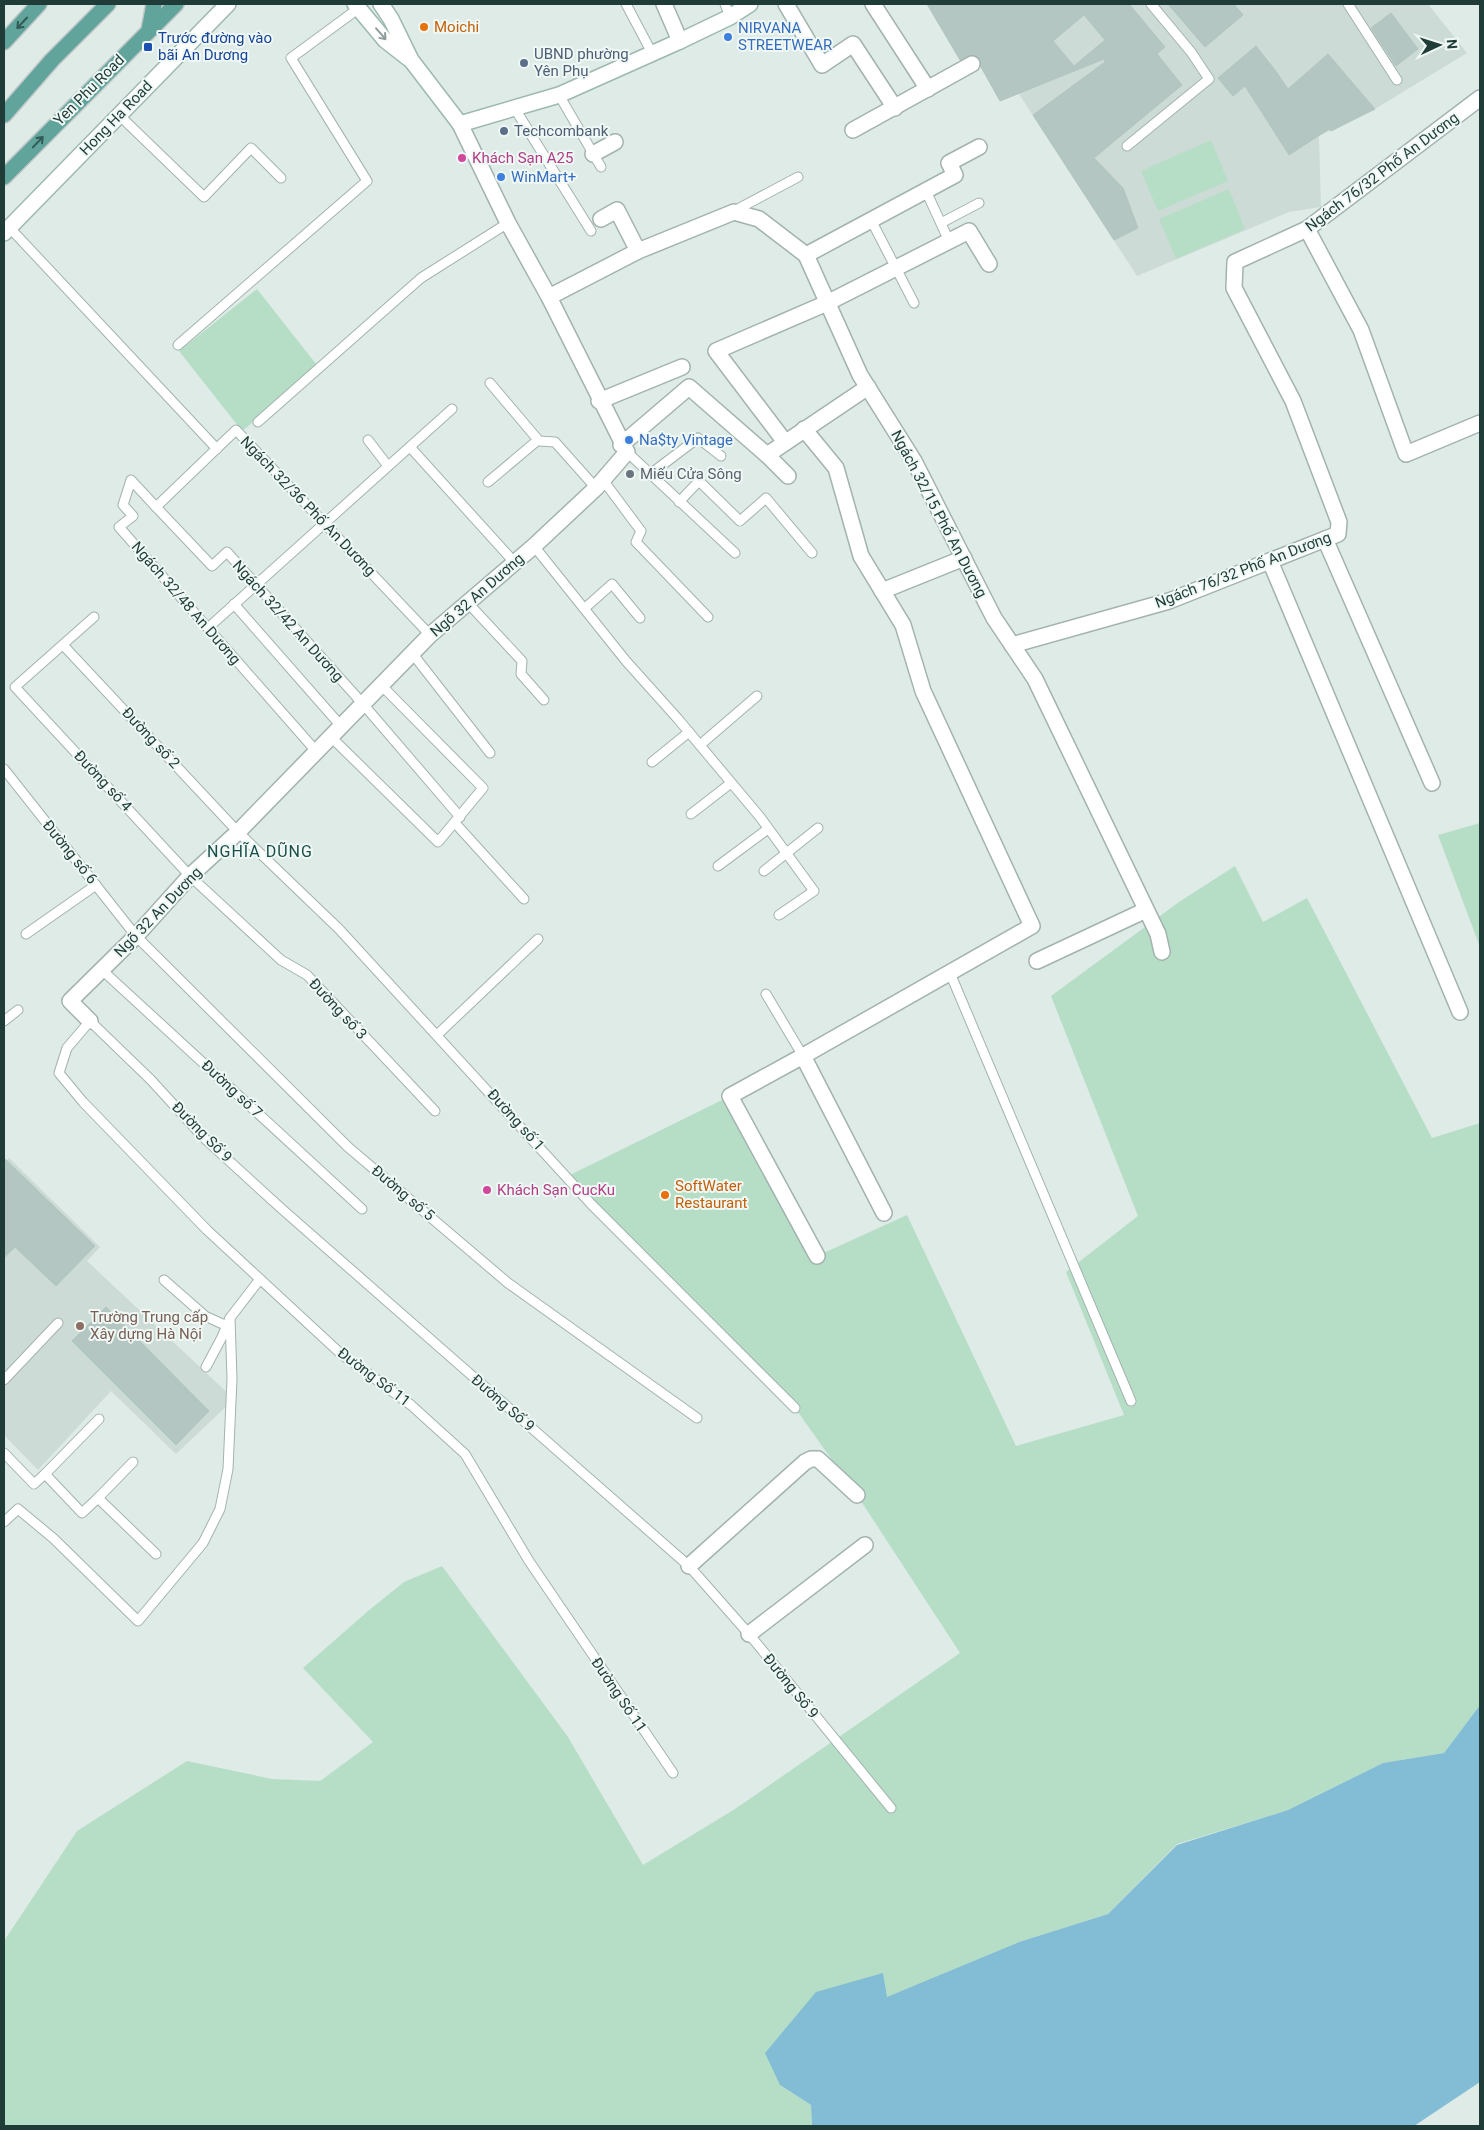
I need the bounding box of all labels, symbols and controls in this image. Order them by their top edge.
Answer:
one-way arrow [16,17,27,30]
place label: Moichi [434,18,479,36]
place label: NIRVANA STREETWEAR [738,19,832,54]
north arrow [1414,20,1464,70]
marker: Moichi [418,21,430,33]
one-way arrow [375,28,387,41]
place label: Trước đường vào bãi An Dương [158,29,272,64]
marker: NIRVANA STREETWEAR [722,31,734,43]
text: N [1444,39,1460,50]
marker: Trước đường vào bãi An Dương [142,41,154,53]
place label: UBND phường Yên Phụ [534,45,629,80]
street label: Yen Phu Road [50,51,128,129]
marker: UBND phường Yên Phụ [518,57,530,69]
street label: Hong Ha Road [76,77,156,159]
street label: Ngách 76/32 Phố An Dương [1302,109,1462,235]
place label: Techcombank [514,122,609,140]
marker: Techcombank [498,125,510,137]
one-way arrow [32,136,44,148]
place label: Khách Sạn A25 [472,149,573,167]
marker: Khách Sạn A25 [456,152,468,164]
place label: WinMart+ [511,168,576,186]
marker: WinMart+ [495,171,507,183]
street label: Ngách 32/15 Phố An Dương [887,427,991,601]
place label: Na$ty Vintage [639,431,733,449]
street label: Ngách 32/36 Phố An Dương [237,433,379,579]
marker: Na$ty Vintage [623,434,635,446]
place label: Miếu Cửa Sông [640,465,742,483]
marker: Miếu Cửa Sông [624,468,636,480]
street label: Ngách 76/32 Phố An Dương [1153,528,1333,612]
street label: Ngách 32/48 An Dương [128,538,244,668]
street label: Ngõ 32 An Dương [426,549,528,641]
street label: Ngách 32/42 An Dương [229,557,347,685]
street label: Đường số 2 [118,704,184,772]
street label: Đường số 4 [70,747,136,816]
street label: Đường số 6 [39,816,101,888]
district label: NGHĨA DŨNG [207,841,313,861]
street label: Ngõ 32 An Dương [110,863,206,961]
street label: Đường số 3 [305,975,371,1043]
street label: Đường số 7 [198,1056,266,1122]
street label: Đường số 1 [484,1085,548,1155]
street label: Đường Số 9 [168,1098,236,1166]
street label: Đường số 5 [368,1161,438,1225]
place label: SoftWater Restaurant [675,1177,748,1212]
place label: Khách Sạn CucKu [497,1181,615,1199]
marker: Khách Sạn CucKu [481,1184,493,1196]
marker: SoftWater Restaurant [659,1189,671,1201]
place label: Trường Trung cấp Xây dựng Hà Nội [90,1308,208,1343]
marker: Trường Trung cấp Xây dựng Hà Nội [74,1320,86,1332]
street label: Đường Số 11 [334,1344,414,1410]
street label: Đường Số 9 [468,1371,538,1435]
street label: Đường Số 9 [759,1650,823,1722]
street label: Đường Số 11 [587,1654,651,1736]

